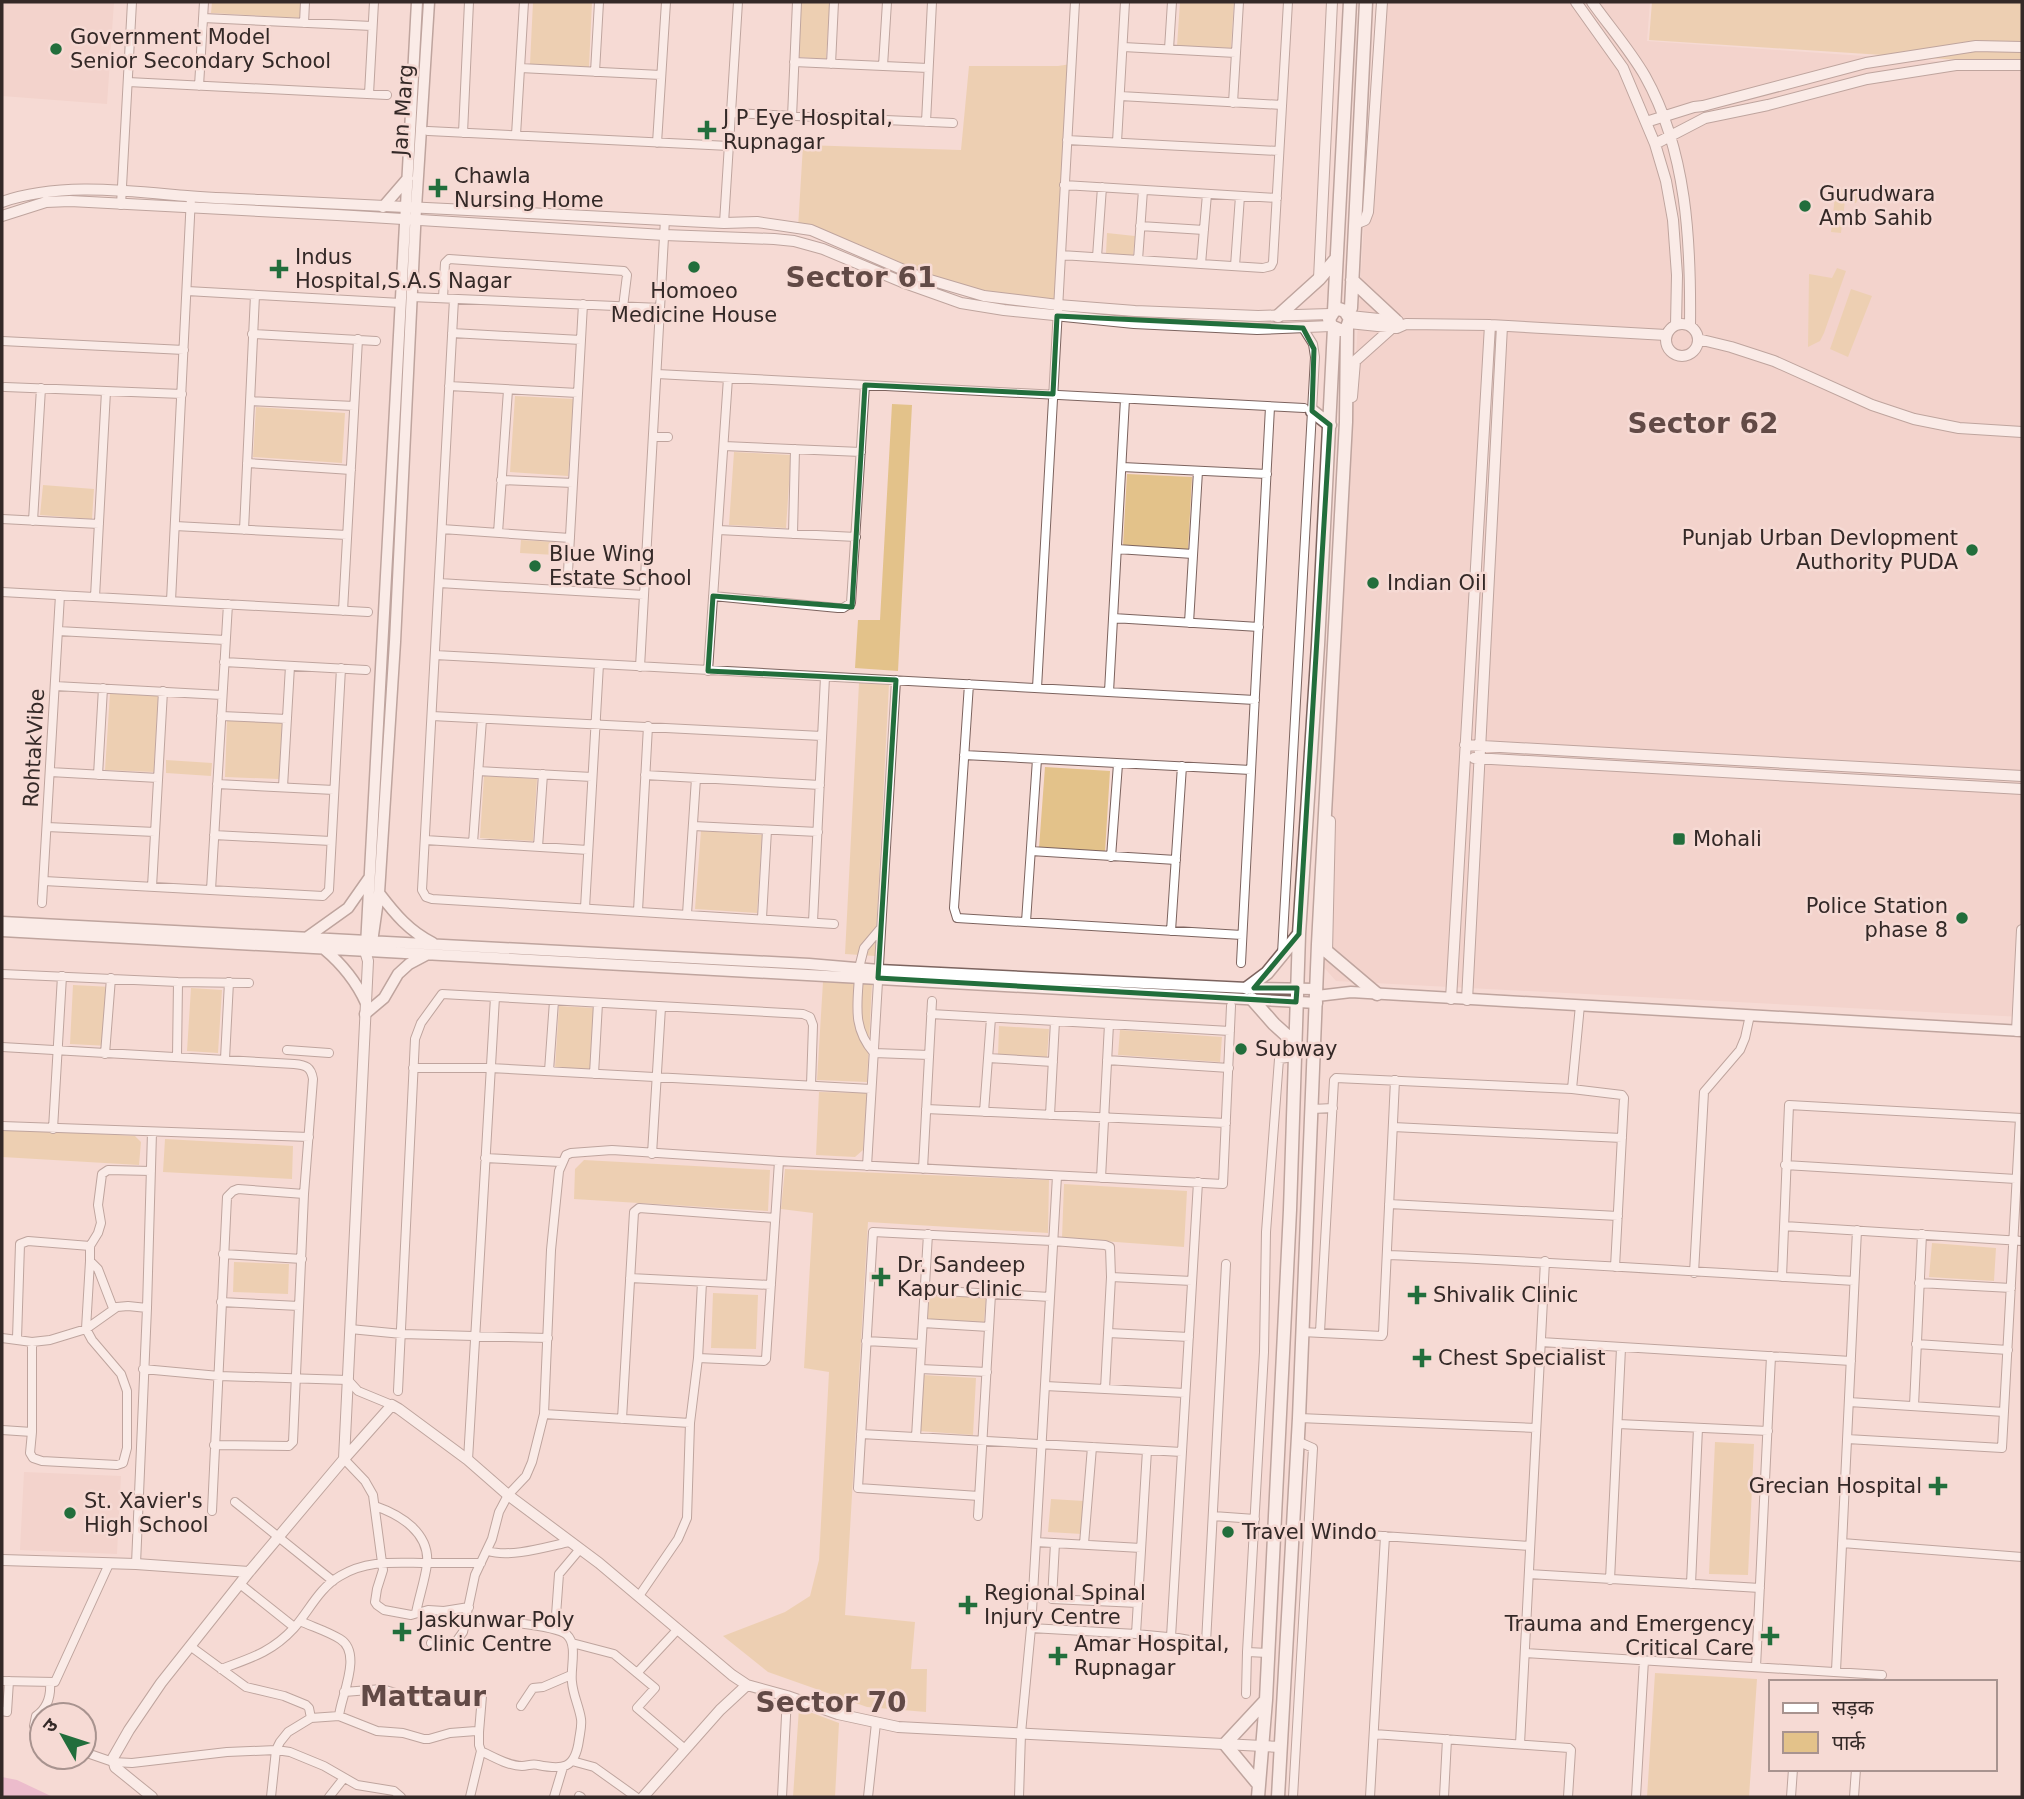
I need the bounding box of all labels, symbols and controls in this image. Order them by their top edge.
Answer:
place label: Government Model Senior Secondary School [70,25,331,73]
marker: Government Model Senior Secondary School [48,41,64,57]
street label: Jan Marg [388,63,418,159]
place label: J P Eye Hospital, Rupnagar [721,106,893,154]
marker: J P Eye Hospital, Rupnagar [697,120,717,140]
place label: Chawla Nursing Home [454,164,604,212]
marker: Chawla Nursing Home [428,178,448,198]
place label: Gurudwara Amb Sahib [1819,182,1935,230]
marker: Gurudwara Amb Sahib [1797,198,1813,214]
place label: Indus Hospital,S.A.S Nagar [295,245,512,293]
marker: Indus Hospital,S.A.S Nagar [269,259,289,279]
marker: Homoeo Medicine House [686,259,702,275]
district label: Sector 61 [786,261,936,294]
place label: Homoeo Medicine House [611,279,777,327]
district label: Sector 62 [1628,407,1778,440]
place label: Punjab Urban Devlopment Authority PUDA [1682,526,1959,574]
place label: Blue Wing Estate School [549,542,692,590]
marker: Punjab Urban Devlopment Authority PUDA [1964,542,1980,558]
marker: Blue Wing Estate School [527,558,543,574]
place label: Indian Oil [1387,571,1487,595]
marker: Indian Oil [1365,575,1381,591]
street label: RohtakVibe [19,688,49,808]
place label: Mohali [1693,827,1762,851]
marker: Mohali [1671,831,1687,847]
place label: Police Station phase 8 [1806,894,1948,942]
marker: Police Station phase 8 [1954,910,1970,926]
place label: Subway [1255,1037,1337,1061]
marker: Subway [1233,1041,1249,1057]
place label: Dr. Sandeep Kapur Clinic [897,1253,1025,1301]
marker: Dr. Sandeep Kapur Clinic [871,1267,891,1287]
place label: Shivalik Clinic [1433,1283,1578,1307]
marker: Shivalik Clinic [1407,1285,1427,1305]
place label: Chest Specialist [1438,1346,1605,1370]
marker: Chest Specialist [1412,1348,1432,1368]
place label: Grecian Hospital [1749,1474,1922,1498]
marker: Grecian Hospital [1928,1476,1948,1496]
place label: St. Xavier's High School [84,1489,209,1537]
marker: St. Xavier's High School [62,1505,78,1521]
place label: Travel Windo [1241,1520,1377,1544]
marker: Travel Windo [1220,1524,1236,1540]
place label: Regional Spinal Injury Centre [984,1581,1146,1629]
marker: Regional Spinal Injury Centre [958,1595,978,1615]
place label: Jaskunwar Poly Clinic Centre [416,1608,575,1656]
place label: Trauma and Emergency Critical Care [1504,1612,1754,1660]
marker: Jaskunwar Poly Clinic Centre [392,1622,412,1642]
marker: Trauma and Emergency Critical Care [1760,1626,1780,1646]
place label: Amar Hospital, Rupnagar [1074,1632,1229,1680]
marker: Amar Hospital, Rupnagar [1048,1646,1068,1666]
district label: Mattaur [360,1680,486,1713]
legend [1769,1680,1996,1771]
district label: Sector 70 [756,1686,906,1719]
text: सड़क [1832,1696,1874,1720]
north arrow [28,1701,98,1771]
text: उ [38,1713,62,1737]
text: पार्क [1832,1731,1866,1755]

